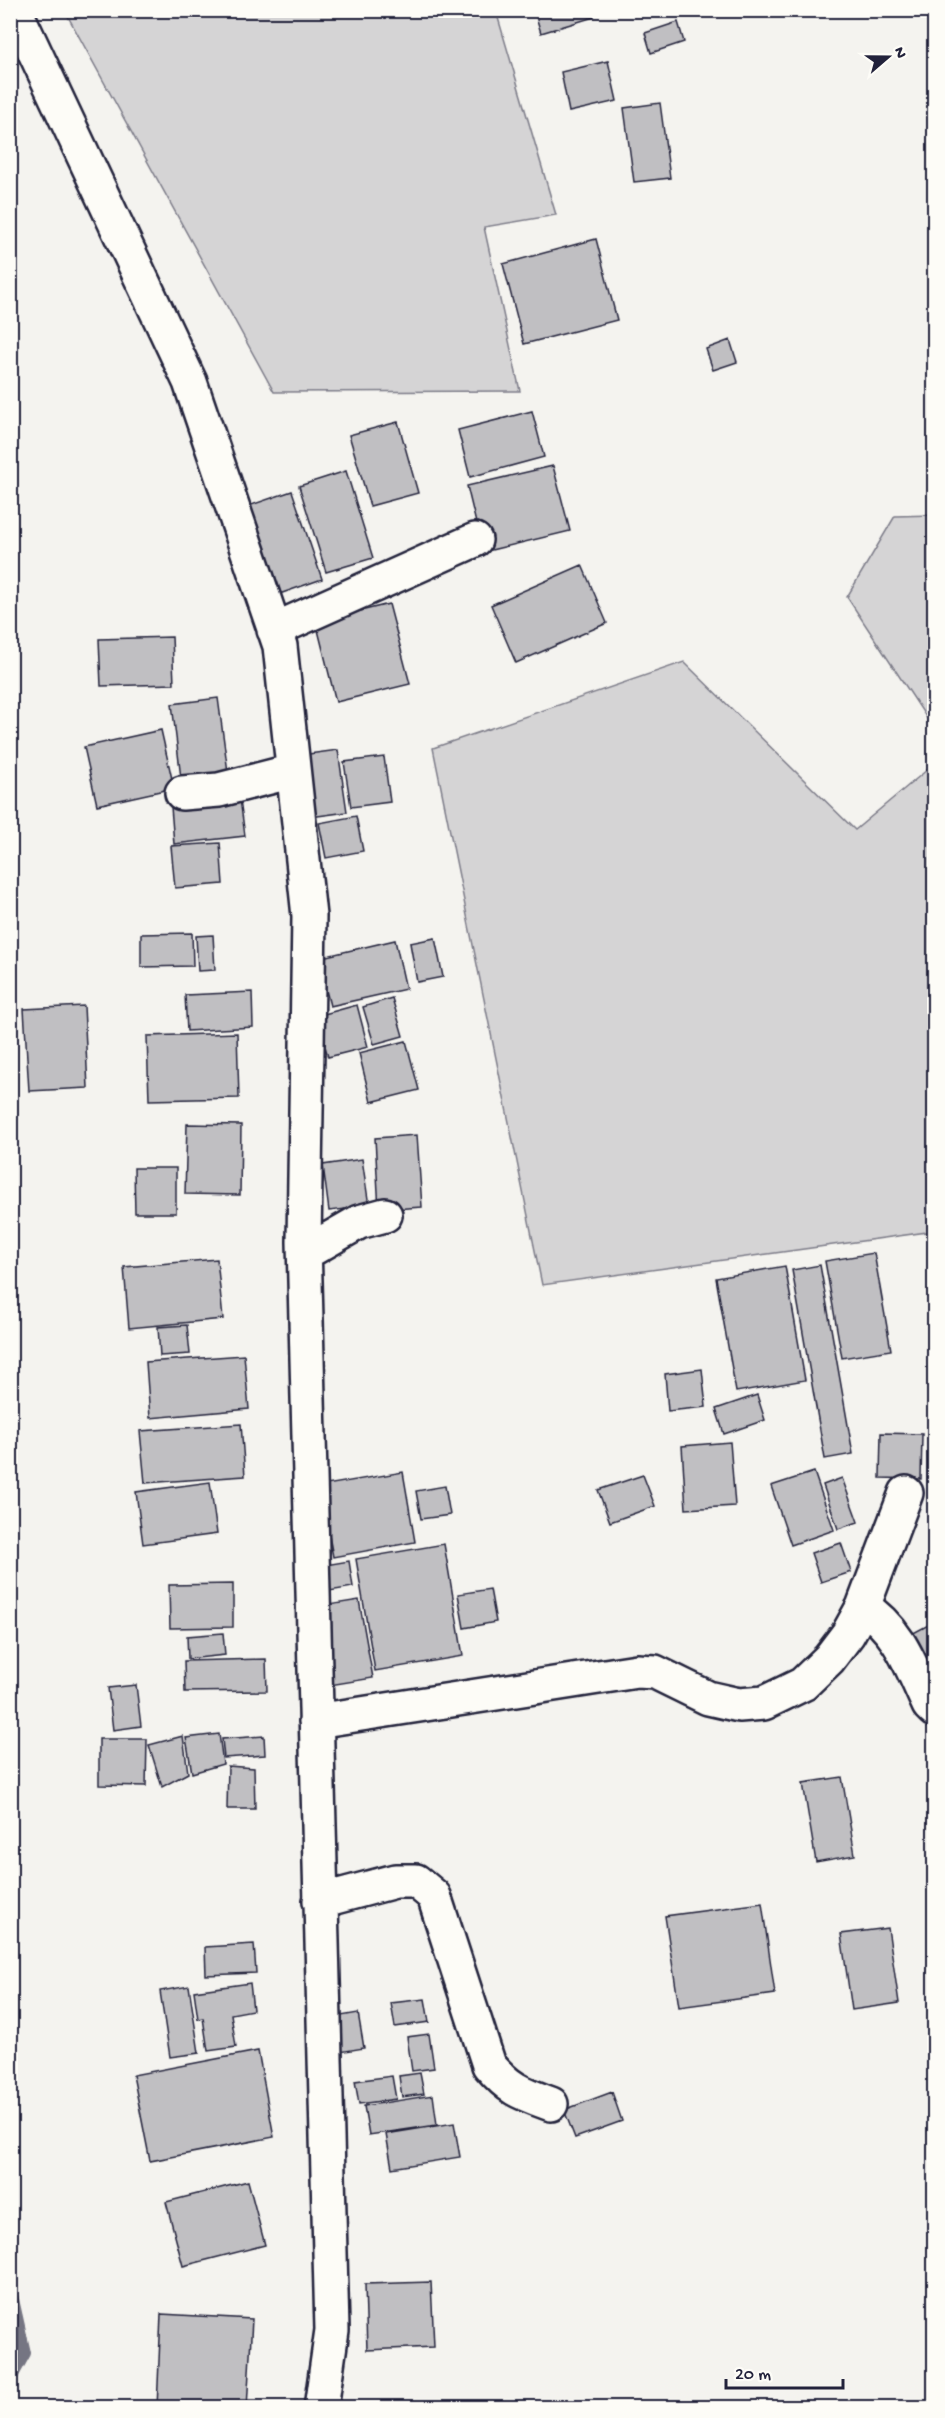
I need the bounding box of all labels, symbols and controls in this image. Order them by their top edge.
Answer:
north arrow [858,27,918,87]
text: N [888,45,910,62]
scale bar [726,2352,843,2390]
text: 20 m [735,2365,771,2386]

